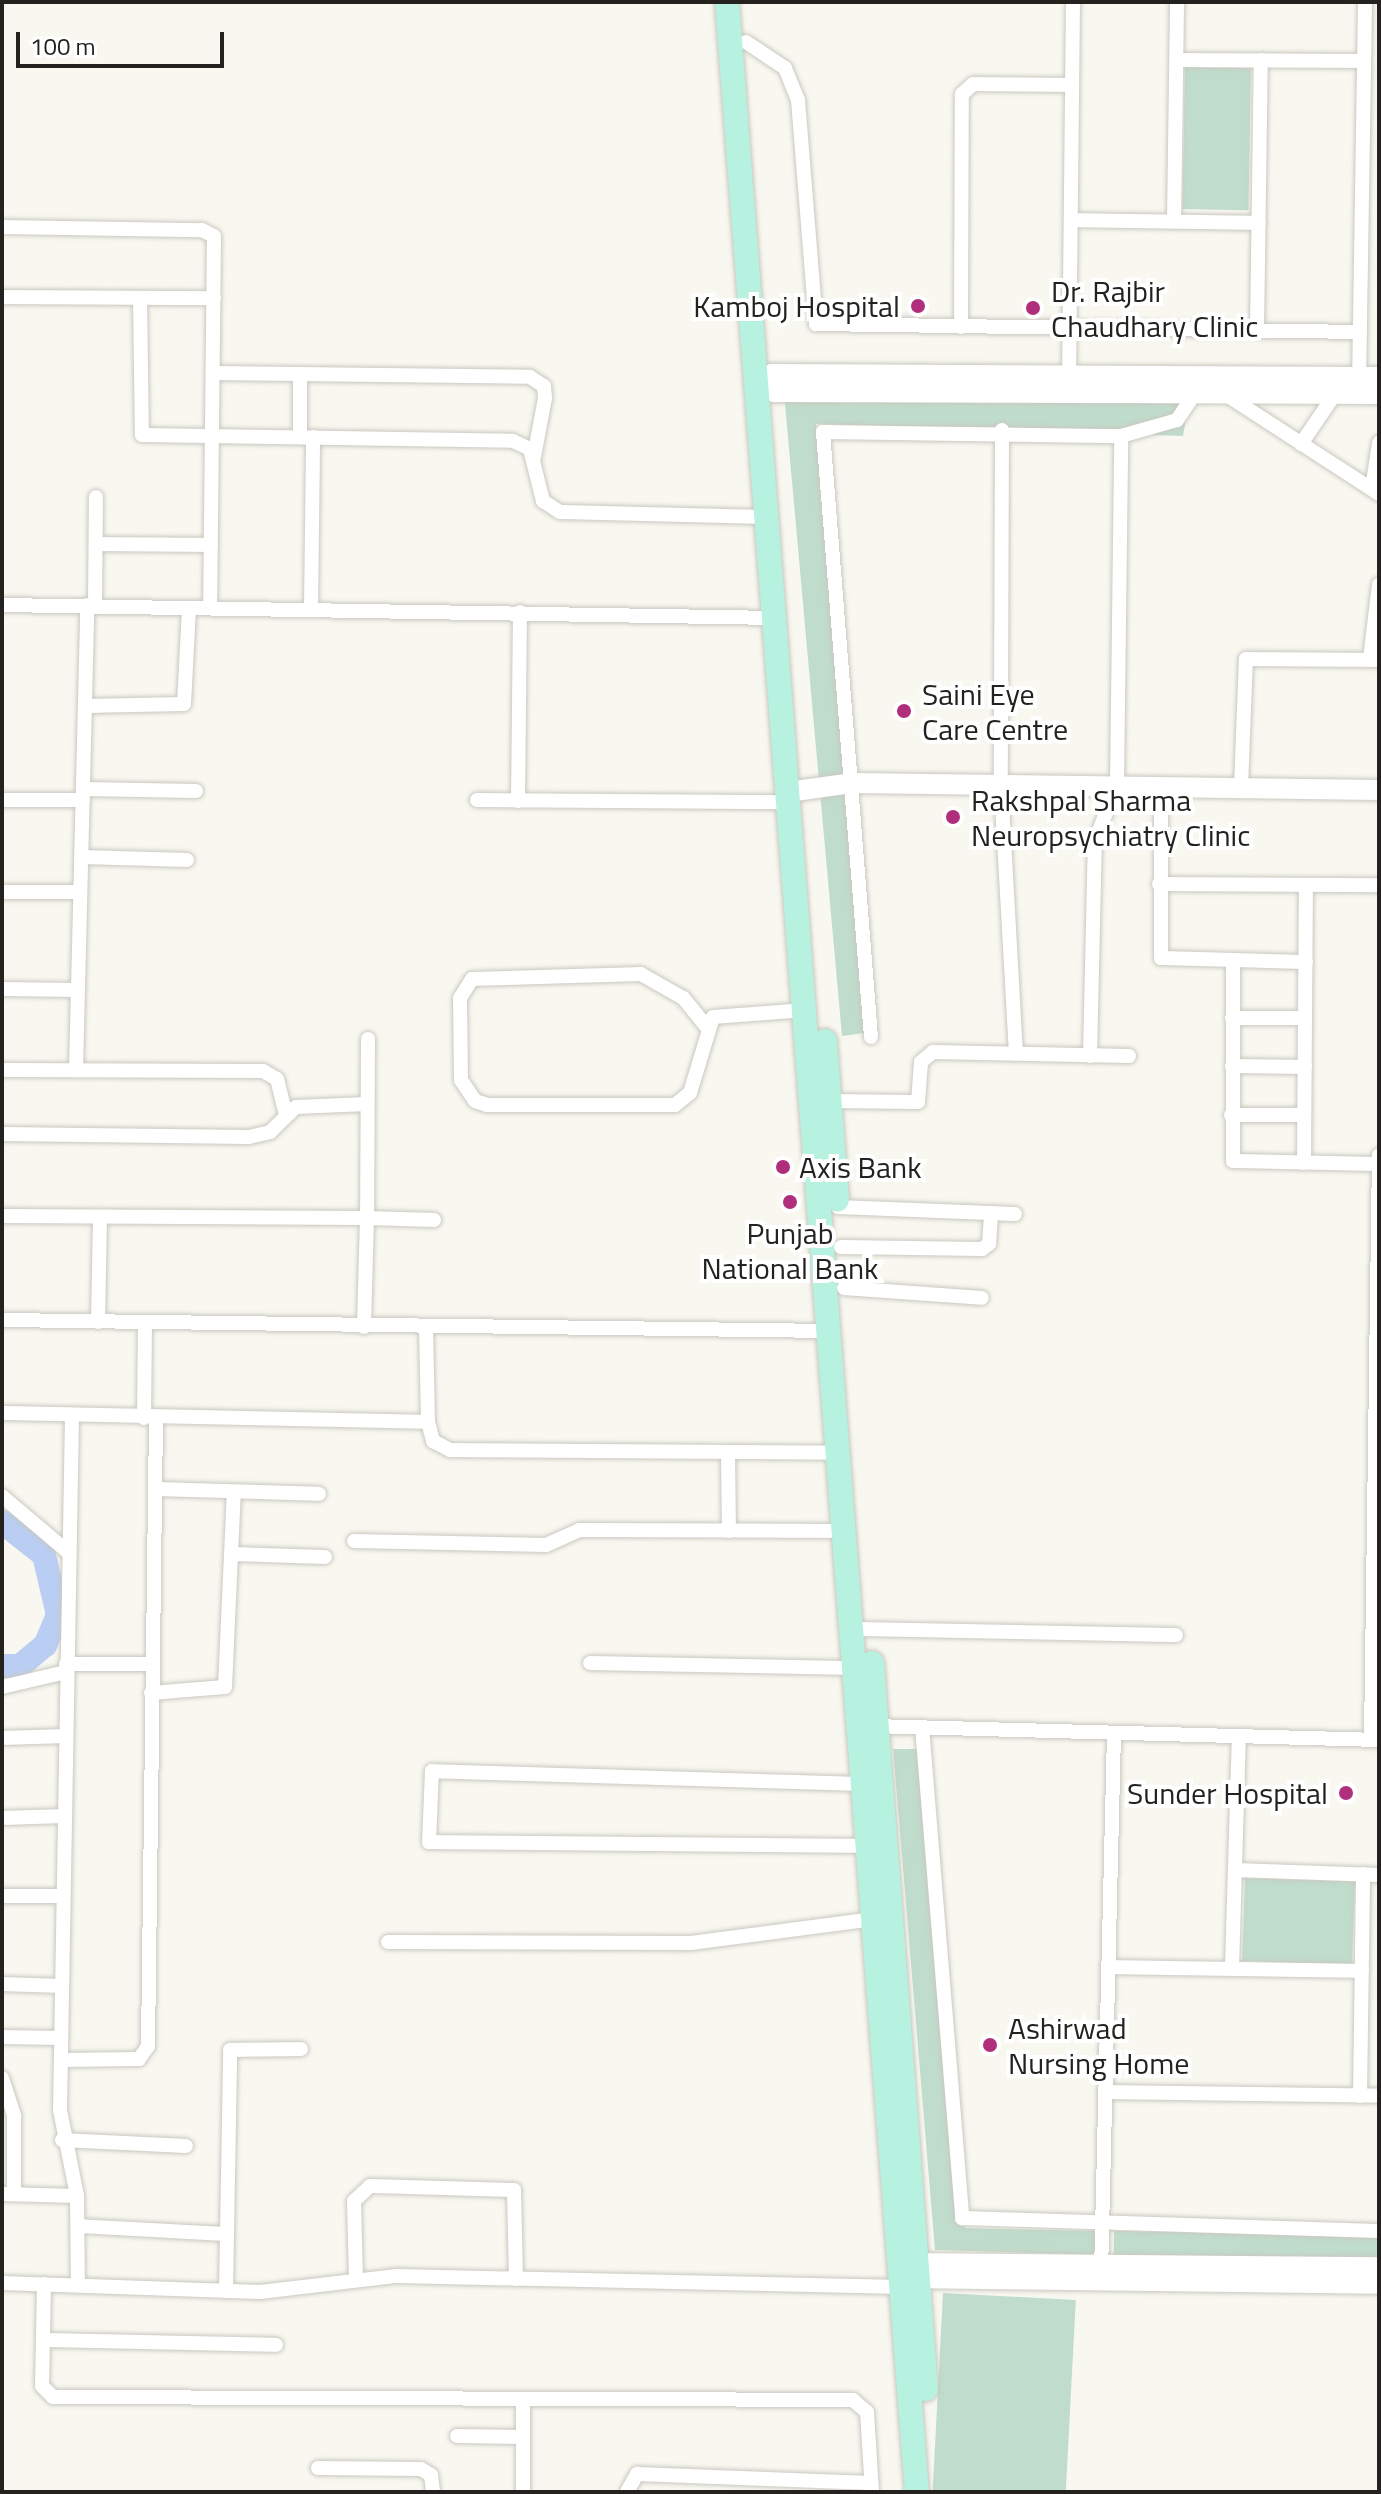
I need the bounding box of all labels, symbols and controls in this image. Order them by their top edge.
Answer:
scale bar [20,16,228,66]
text: 100 m [30,28,96,64]
place label: Dr. Rajbir Chaudhary Clinic [1051,273,1258,344]
place label: Kamboj Hospital [693,288,900,324]
marker: Kamboj Hospital [907,295,929,317]
marker: Dr. Rajbir Chaudhary Clinic [1022,297,1044,319]
place label: Saini Eye Care Centre [922,676,1068,746]
marker: Saini Eye Care Centre [893,700,915,722]
place label: Rakshpal Sharma Neuropsychiatry Clinic [971,782,1250,852]
marker: Rakshpal Sharma Neuropsychiatry Clinic [942,806,964,828]
place label: Axis Bank [799,1149,922,1185]
marker: Axis Bank [774,1158,792,1176]
marker: Punjab National Bank [781,1193,799,1211]
place label: Punjab National Bank [702,1215,878,1286]
place label: Sunder Hospital [1127,1775,1328,1811]
marker: Sunder Hospital [1335,1782,1357,1804]
place label: Ashirwad Nursing Home [1008,2010,1189,2080]
marker: Ashirwad Nursing Home [979,2034,1001,2056]

